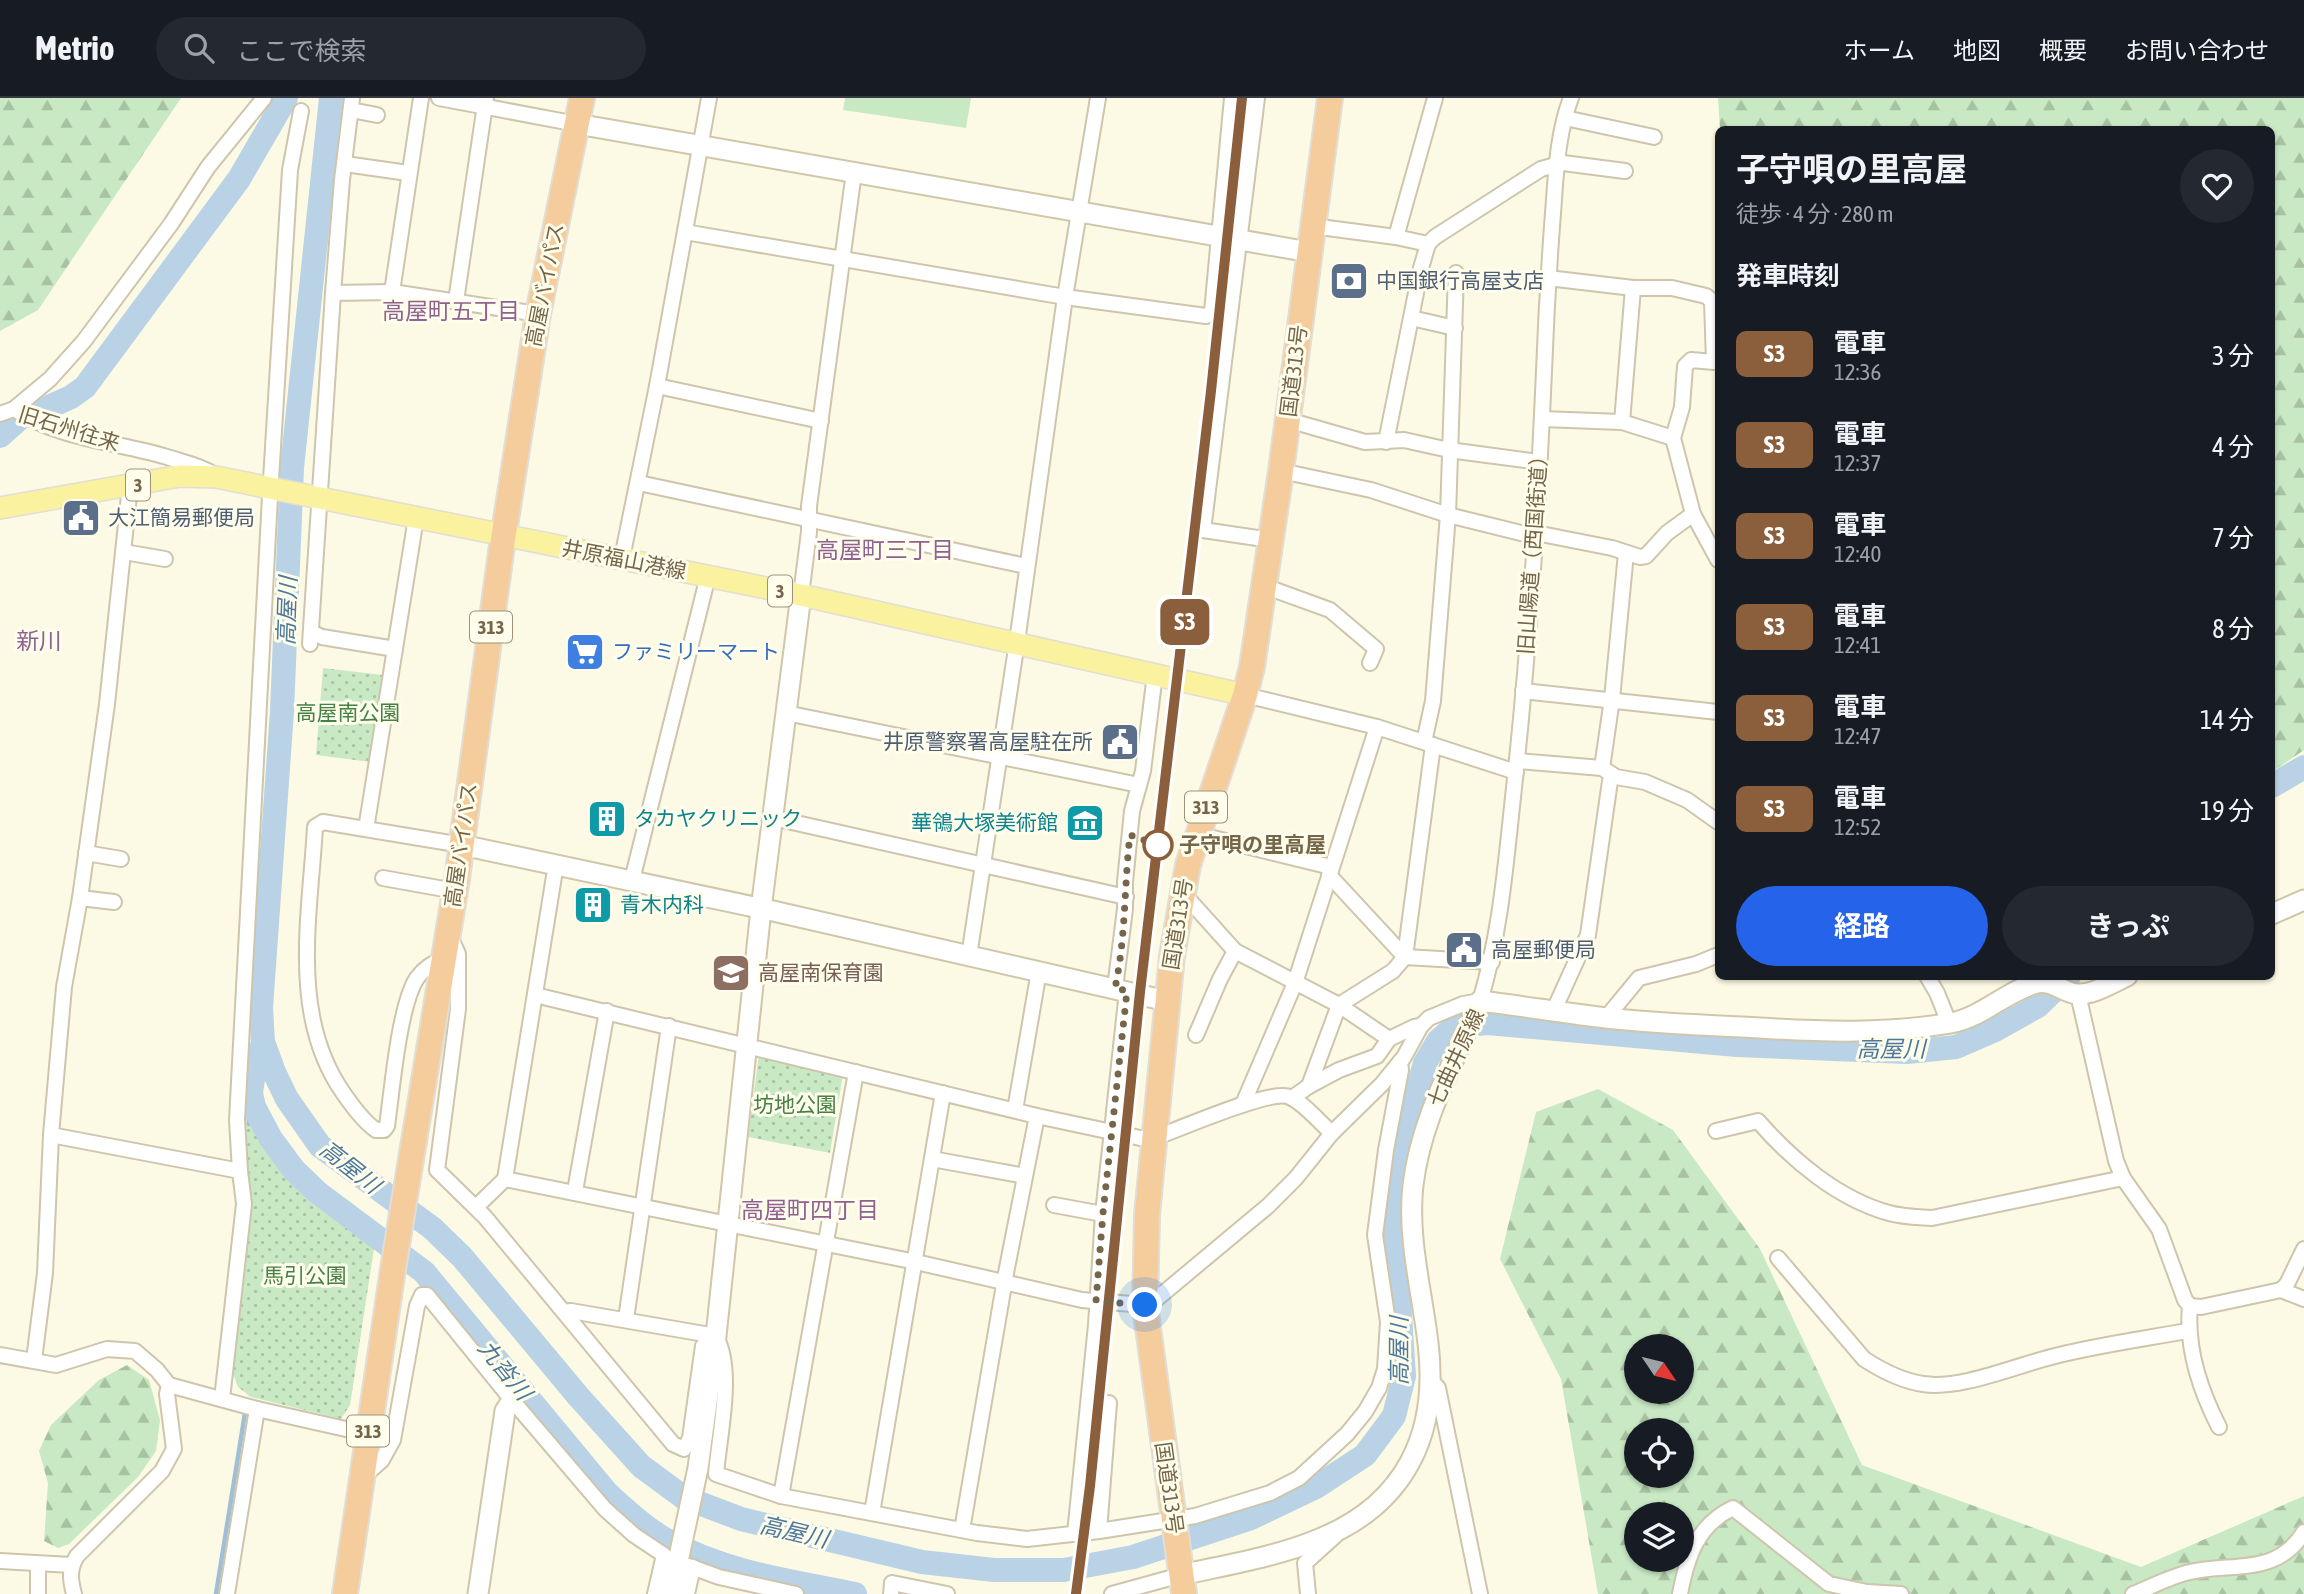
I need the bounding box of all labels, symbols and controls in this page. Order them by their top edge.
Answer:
search box [156,17,646,80]
text: Metrio [35,29,114,67]
icon: search [180,29,218,67]
text: ここで検索 [236,36,366,66]
text: ホーム [1844,37,1915,64]
text: 地図 [1953,37,2001,64]
text: 概要 [2039,37,2087,64]
text: お問い合わせ [2125,37,2269,64]
button: heart [2180,149,2254,223]
text: 子守唄の里高屋 [1736,150,1967,188]
text: 徒歩 · 4 分 · 280 m [1736,201,1894,227]
street label: 高屋バイパス [520,221,568,349]
bank icon: 中国銀行高屋支店 [1328,260,1370,302]
text: 発車時刻 [1736,261,1840,291]
place label: 中国銀行高屋支店 [1376,268,1544,292]
district label: 高屋町五丁目 [382,298,520,324]
street label: 国道313号 [1275,323,1311,418]
text: 電車 [1834,328,1886,358]
text: S3 [1764,340,1785,367]
text: 3 分 [2212,341,2254,371]
text: 12:36 [1834,359,1881,385]
street label: 旧石州往来 [16,401,123,455]
text: 電車 [1834,419,1886,449]
text: S3 [1764,431,1785,458]
text: 4 分 [2212,432,2254,462]
street label: 旧山陽道（西国街道） [1513,444,1551,656]
text: 12:37 [1834,450,1881,476]
road number: 3 [126,470,150,500]
public building icon: 大江簡易郵便局 [60,497,102,539]
place label: 大江簡易郵便局 [108,505,255,529]
text: 電車 [1834,510,1886,540]
text: S3 [1764,522,1785,549]
text: 7 分 [2212,523,2254,553]
street label: 井原福山港線 [560,535,688,583]
district label: 高屋町三丁目 [816,537,954,563]
text: 12:40 [1834,541,1881,567]
water label: 高屋川 [273,573,301,646]
road number: 3 [768,576,792,606]
line badge: S3 [1154,599,1216,645]
text: 電車 [1834,601,1886,631]
text: S3 [1174,608,1196,635]
road number: 313 [470,612,512,642]
text: S3 [1764,613,1785,640]
text: 8 分 [2212,614,2254,644]
district label: 新川 [16,628,62,654]
supermarket icon: ファミリーマート [564,631,606,673]
text: 12:41 [1834,632,1881,658]
place label: ファミリーマート [612,639,780,663]
text: 電車 [1834,692,1886,722]
park label: 高屋南公園 [296,700,401,724]
text: S3 [1764,704,1785,731]
text: 14 分 [2200,705,2254,735]
public building icon: 井原警察署高屋駐在所 [1099,721,1141,763]
text: 12:47 [1834,723,1881,749]
place label: 井原警察署高屋駐在所 [883,729,1093,753]
street label: 高屋バイパス [439,781,481,909]
text: 電車 [1834,783,1886,813]
road number: 313 [1185,792,1227,822]
text: S3 [1764,795,1785,822]
text: 19 分 [2200,796,2254,826]
building icon: タカヤクリニック [586,798,628,840]
museum icon: 華鴒大塚美術館 [1064,802,1106,844]
place label: タカヤクリニック [634,806,802,830]
place label: 華鴒大塚美術館 [911,810,1058,834]
text: 12:52 [1834,814,1881,840]
marker: 子守唄の里高屋 [1143,830,1173,860]
place label: 子守唄の里高屋 [1179,832,1326,856]
street label: 国道313号 [1158,876,1196,971]
building icon: 青木内科 [572,884,614,926]
button: 経路 [1736,886,1988,966]
button: きっぷ [2002,886,2254,966]
place label: 青木内科 [620,892,704,916]
public building icon: 高屋郵便局 [1443,929,1485,971]
place label: 高屋郵便局 [1491,937,1596,961]
school or university icon: 高屋南保育園 [710,952,752,994]
place label: 高屋南保育園 [758,960,884,984]
street label: 七曲井原線 [1422,1005,1488,1110]
water label: 高屋川 [1857,1036,1929,1062]
park label: 坊地公園 [753,1092,837,1116]
water label: 高屋川 [315,1136,388,1200]
district label: 高屋町四丁目 [741,1197,879,1223]
park label: 馬引公園 [263,1263,347,1287]
your location [1127,1287,1162,1322]
water label: 高屋川 [1386,1314,1412,1386]
north arrow [1624,1334,1694,1404]
map controls [1624,1334,1694,1572]
water label: 九沓川 [473,1335,539,1407]
road number: 313 [347,1415,389,1446]
button: locate [1624,1418,1694,1488]
street label: 国道313号 [1152,1440,1188,1535]
button: layers [1624,1502,1694,1572]
water label: 高屋川 [757,1512,833,1553]

